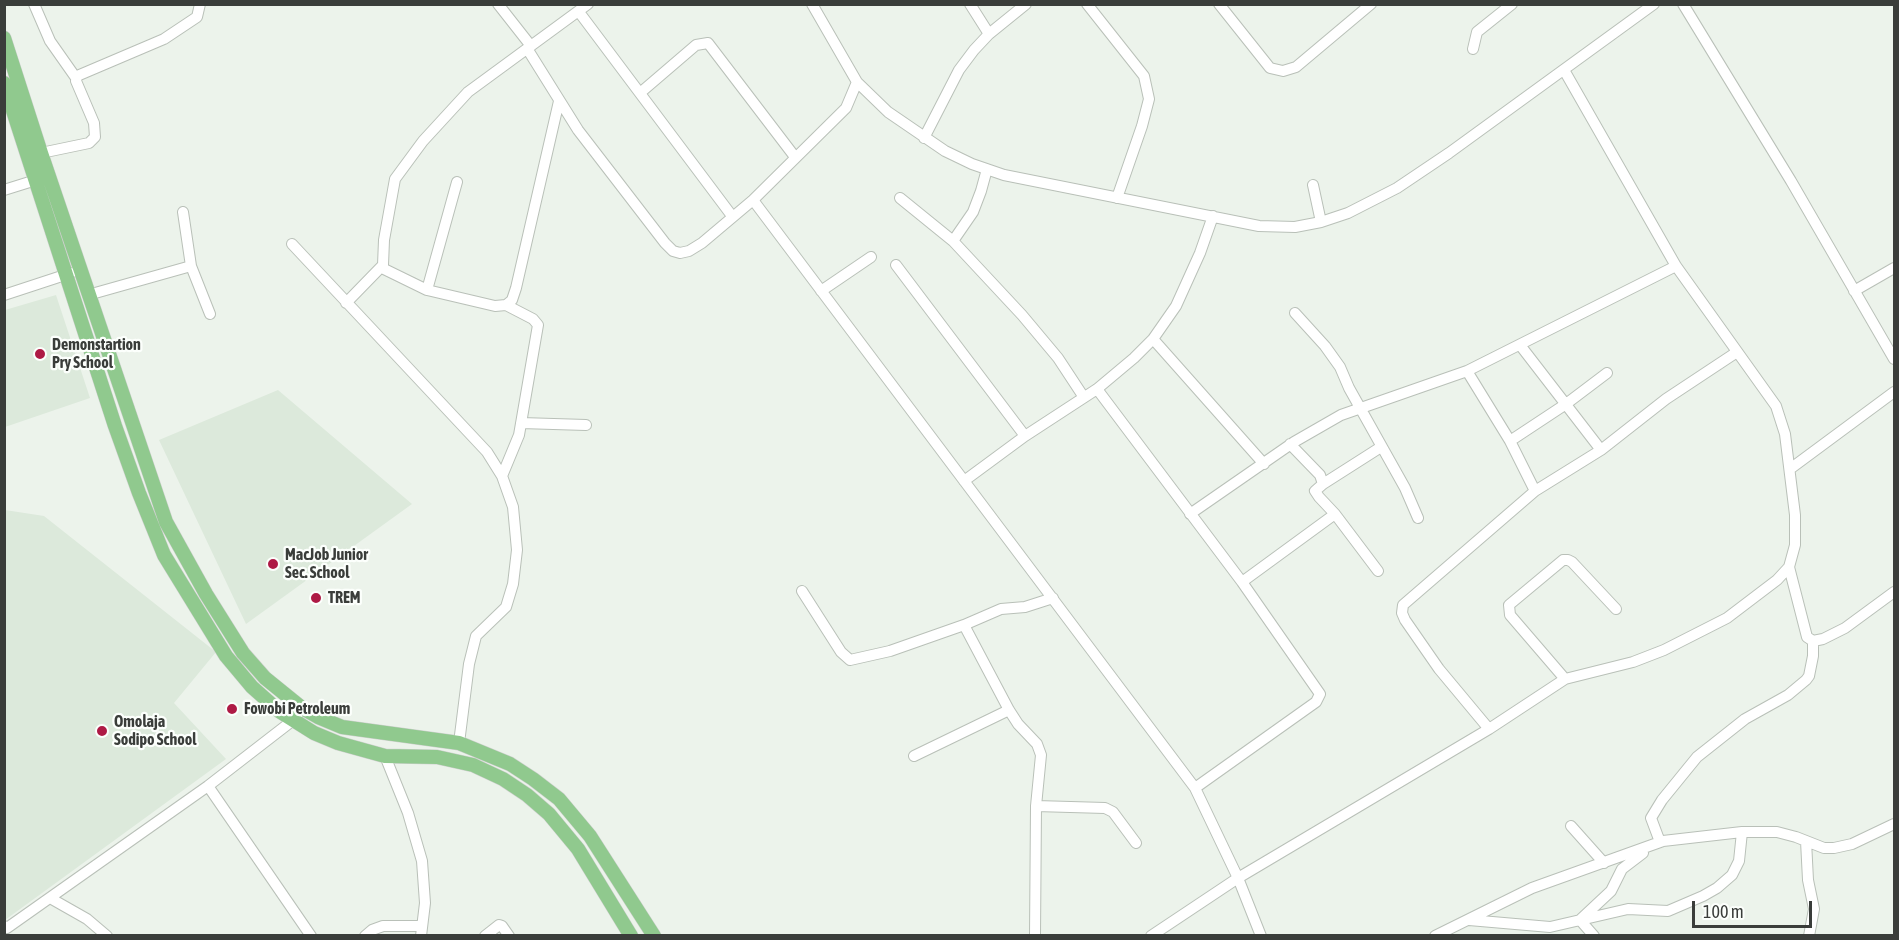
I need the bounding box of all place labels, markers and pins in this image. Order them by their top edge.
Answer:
place label: Demonstartion Pry School [52,335,141,373]
marker: Demonstartion Pry School [33,347,47,361]
place label: MacJob Junior Sec. School [285,545,368,583]
marker: MacJob Junior Sec. School [266,557,280,571]
place label: TREM [328,588,361,608]
marker: TREM [309,591,323,605]
place label: Fowobi Petroleum [244,699,350,719]
marker: Fowobi Petroleum [225,702,239,716]
place label: Omolaja Sodipo School [114,712,196,750]
marker: Omolaja Sodipo School [95,724,109,738]

